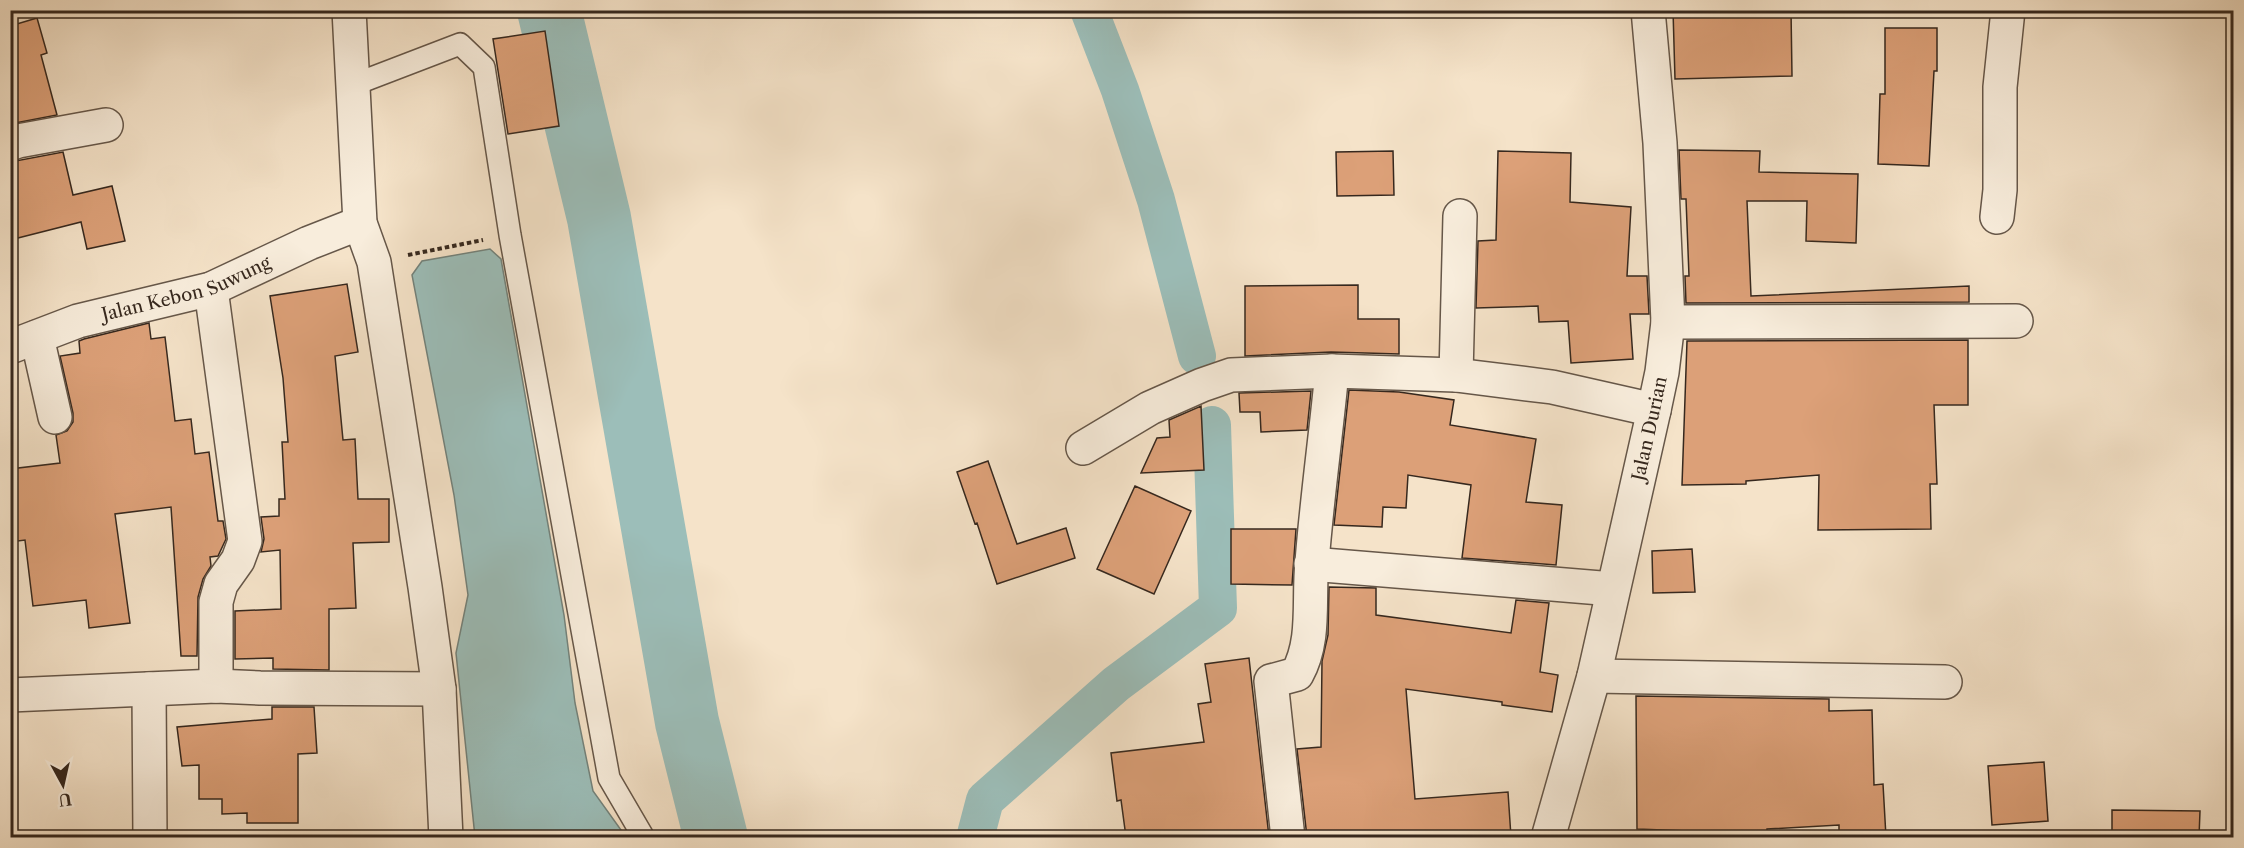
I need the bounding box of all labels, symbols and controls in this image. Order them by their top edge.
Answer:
street label: Jalan Kebon Suwung [97,251,275,327]
street label: Jalan Durian [1627,374,1672,486]
north arrow [33,755,93,815]
text: U [57,789,73,811]

